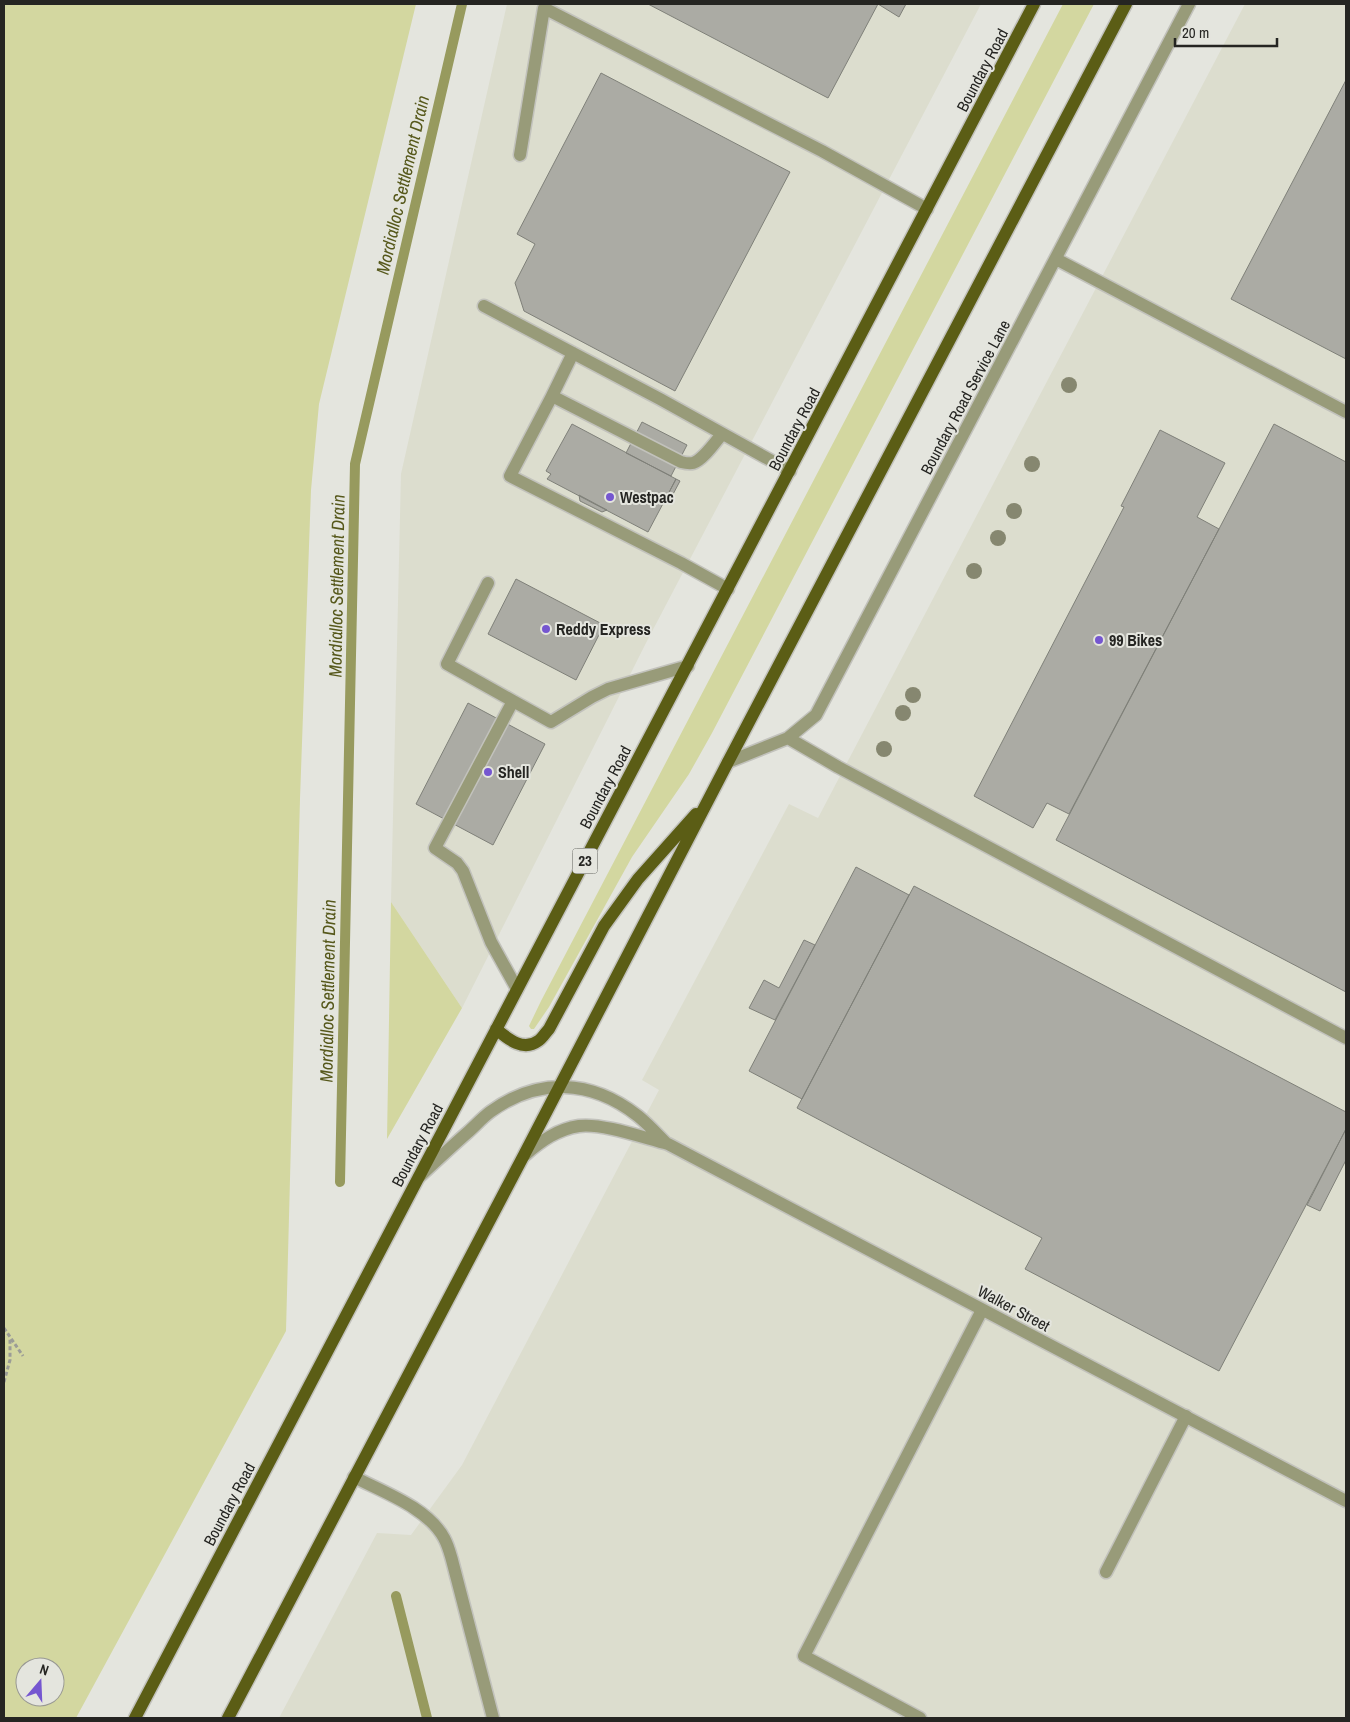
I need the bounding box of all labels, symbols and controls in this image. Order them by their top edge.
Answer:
scale bar [1175,15,1278,47]
text: 20 m [1182,22,1209,43]
street label: Boundary Road [951,25,1013,115]
water label: Mordialloc Settlement Drain [370,93,435,277]
street label: Boundary Road Service Lane [915,316,1015,478]
street label: Boundary Road [763,384,825,474]
place label: Westpac [620,486,674,508]
marker: Westpac [604,491,616,503]
water label: Mordialloc Settlement Drain [322,494,351,678]
place label: Reddy Express [556,618,651,640]
marker: Reddy Express [540,623,552,635]
place label: 99 Bikes [1109,629,1162,651]
marker: 99 Bikes [1093,634,1105,646]
street label: Boundary Road [574,742,636,832]
place label: Shell [498,761,529,783]
marker: Shell [482,766,494,778]
road number: 23 [572,848,598,874]
water label: Mordialloc Settlement Drain [313,899,342,1083]
street label: Boundary Road [386,1100,448,1190]
street label: Walker Street [974,1280,1054,1336]
street label: Boundary Road [198,1459,260,1549]
north arrow [15,1657,65,1707]
text: N [37,1660,51,1680]

